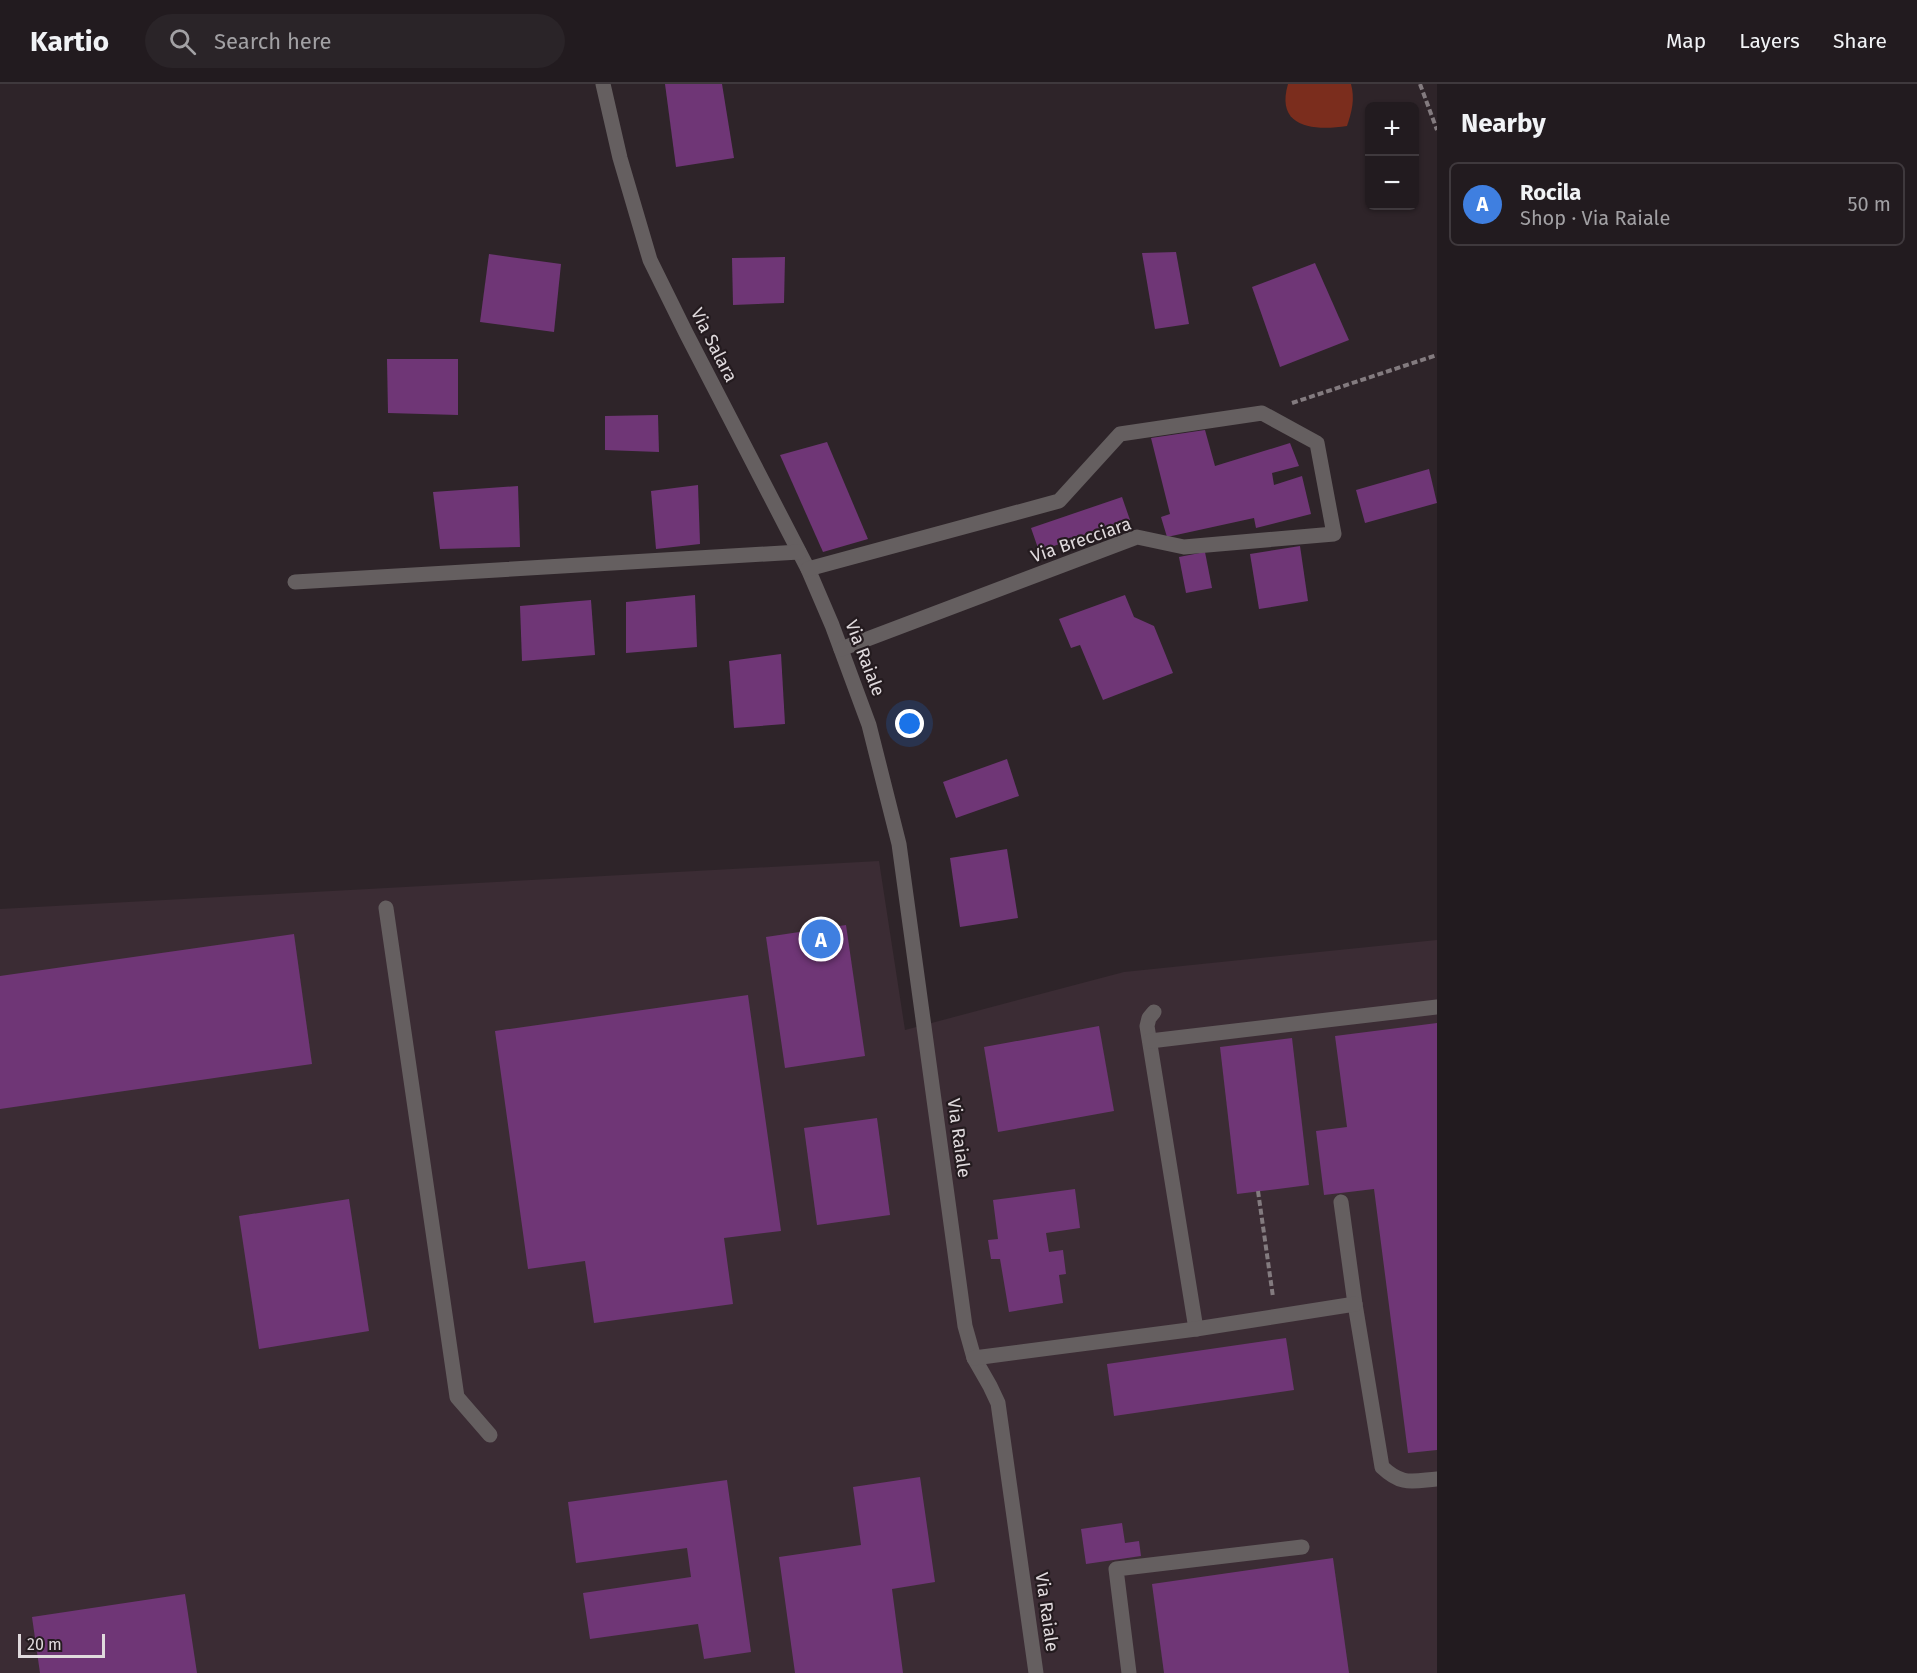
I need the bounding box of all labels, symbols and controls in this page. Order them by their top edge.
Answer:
search box [145,14,565,68]
text: Kartio [30,25,109,58]
icon: search [166,25,199,58]
text: Search here [214,28,332,55]
text: Map [1666,28,1706,54]
text: Layers [1739,28,1800,54]
text: Share [1833,28,1887,54]
map controls [1365,102,1419,210]
button: + [1365,102,1419,156]
text: Nearby [1461,108,1546,139]
button: − [1365,156,1419,210]
text: Rocila [1520,179,1581,206]
text: A [1477,192,1488,216]
text: 50 m [1847,192,1891,216]
text: Shop · Via Raiale [1520,206,1670,230]
street label: Via Salara [686,304,742,386]
street label: Via Brecciara [1028,513,1134,567]
street label: Via Raiale [840,617,890,699]
your location [895,709,924,738]
pin: A [802,916,840,962]
street label: Via Raiale [943,1097,975,1179]
street label: Via Raiale [1031,1571,1063,1653]
scale bar [18,1631,105,1658]
text: 20 m [27,1635,62,1654]

